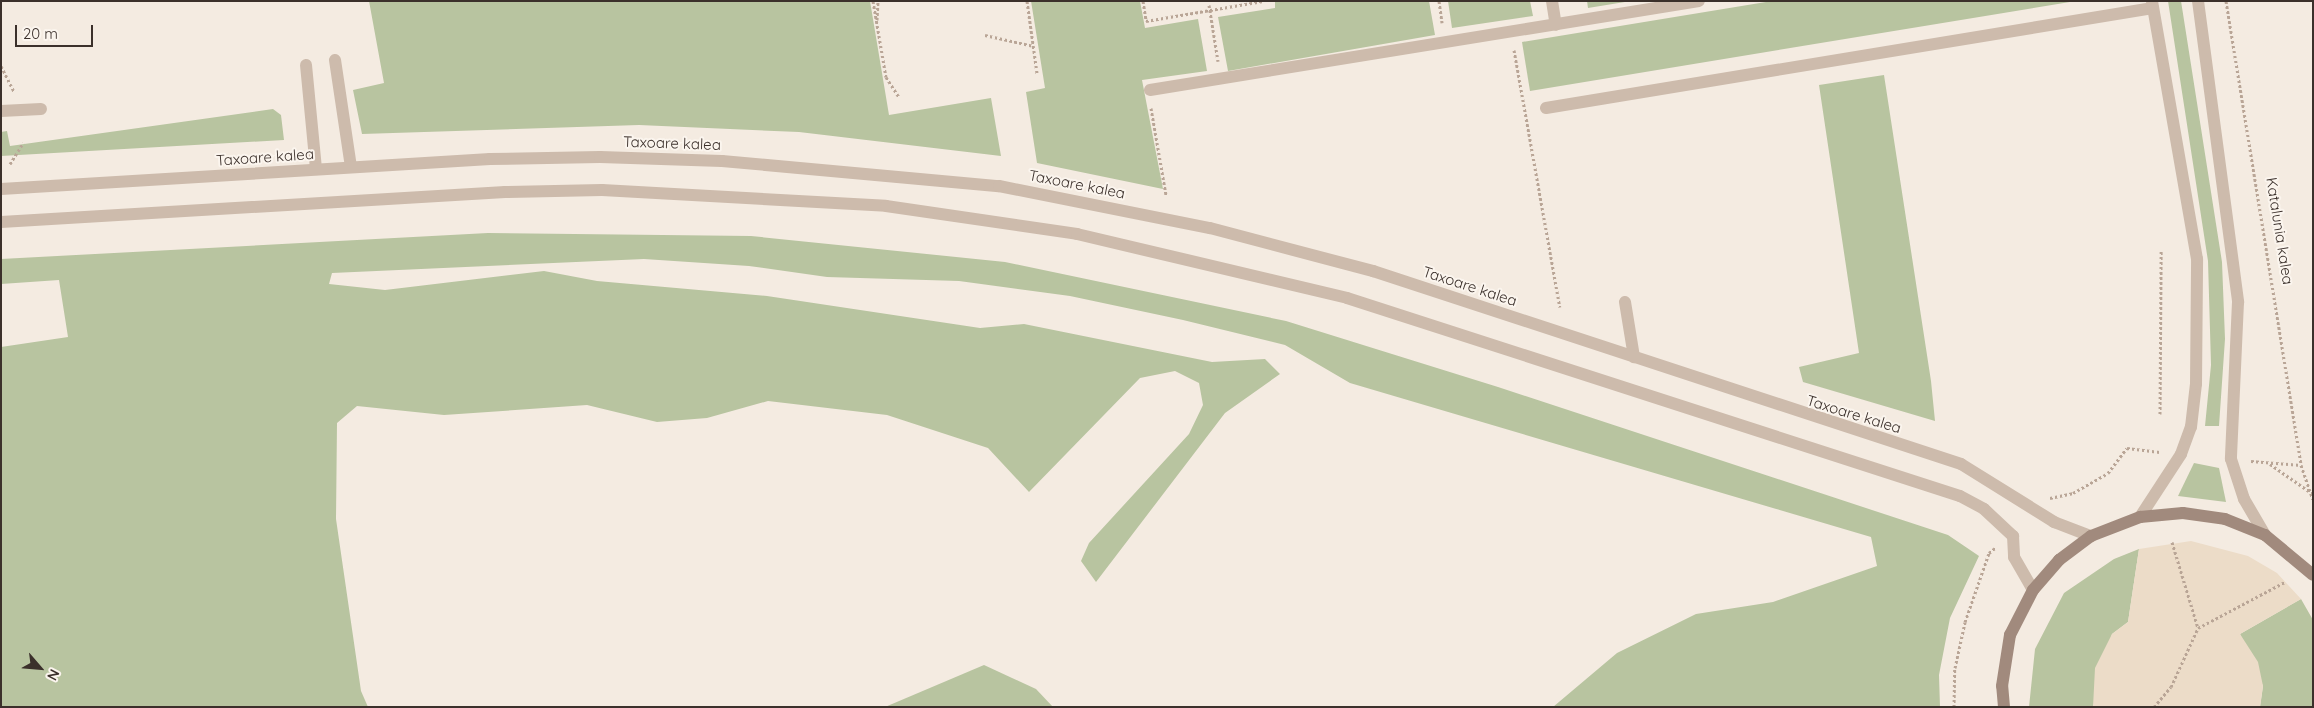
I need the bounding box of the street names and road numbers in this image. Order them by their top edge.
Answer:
street label: Taxoare kalea [623,132,721,154]
street label: Taxoare kalea [216,145,314,169]
street label: Taxoare kalea [1027,166,1127,202]
street label: Katalunia kalea [2263,176,2297,286]
street label: Taxoare kalea [1421,262,1519,310]
street label: Taxoare kalea [1805,391,1903,437]

